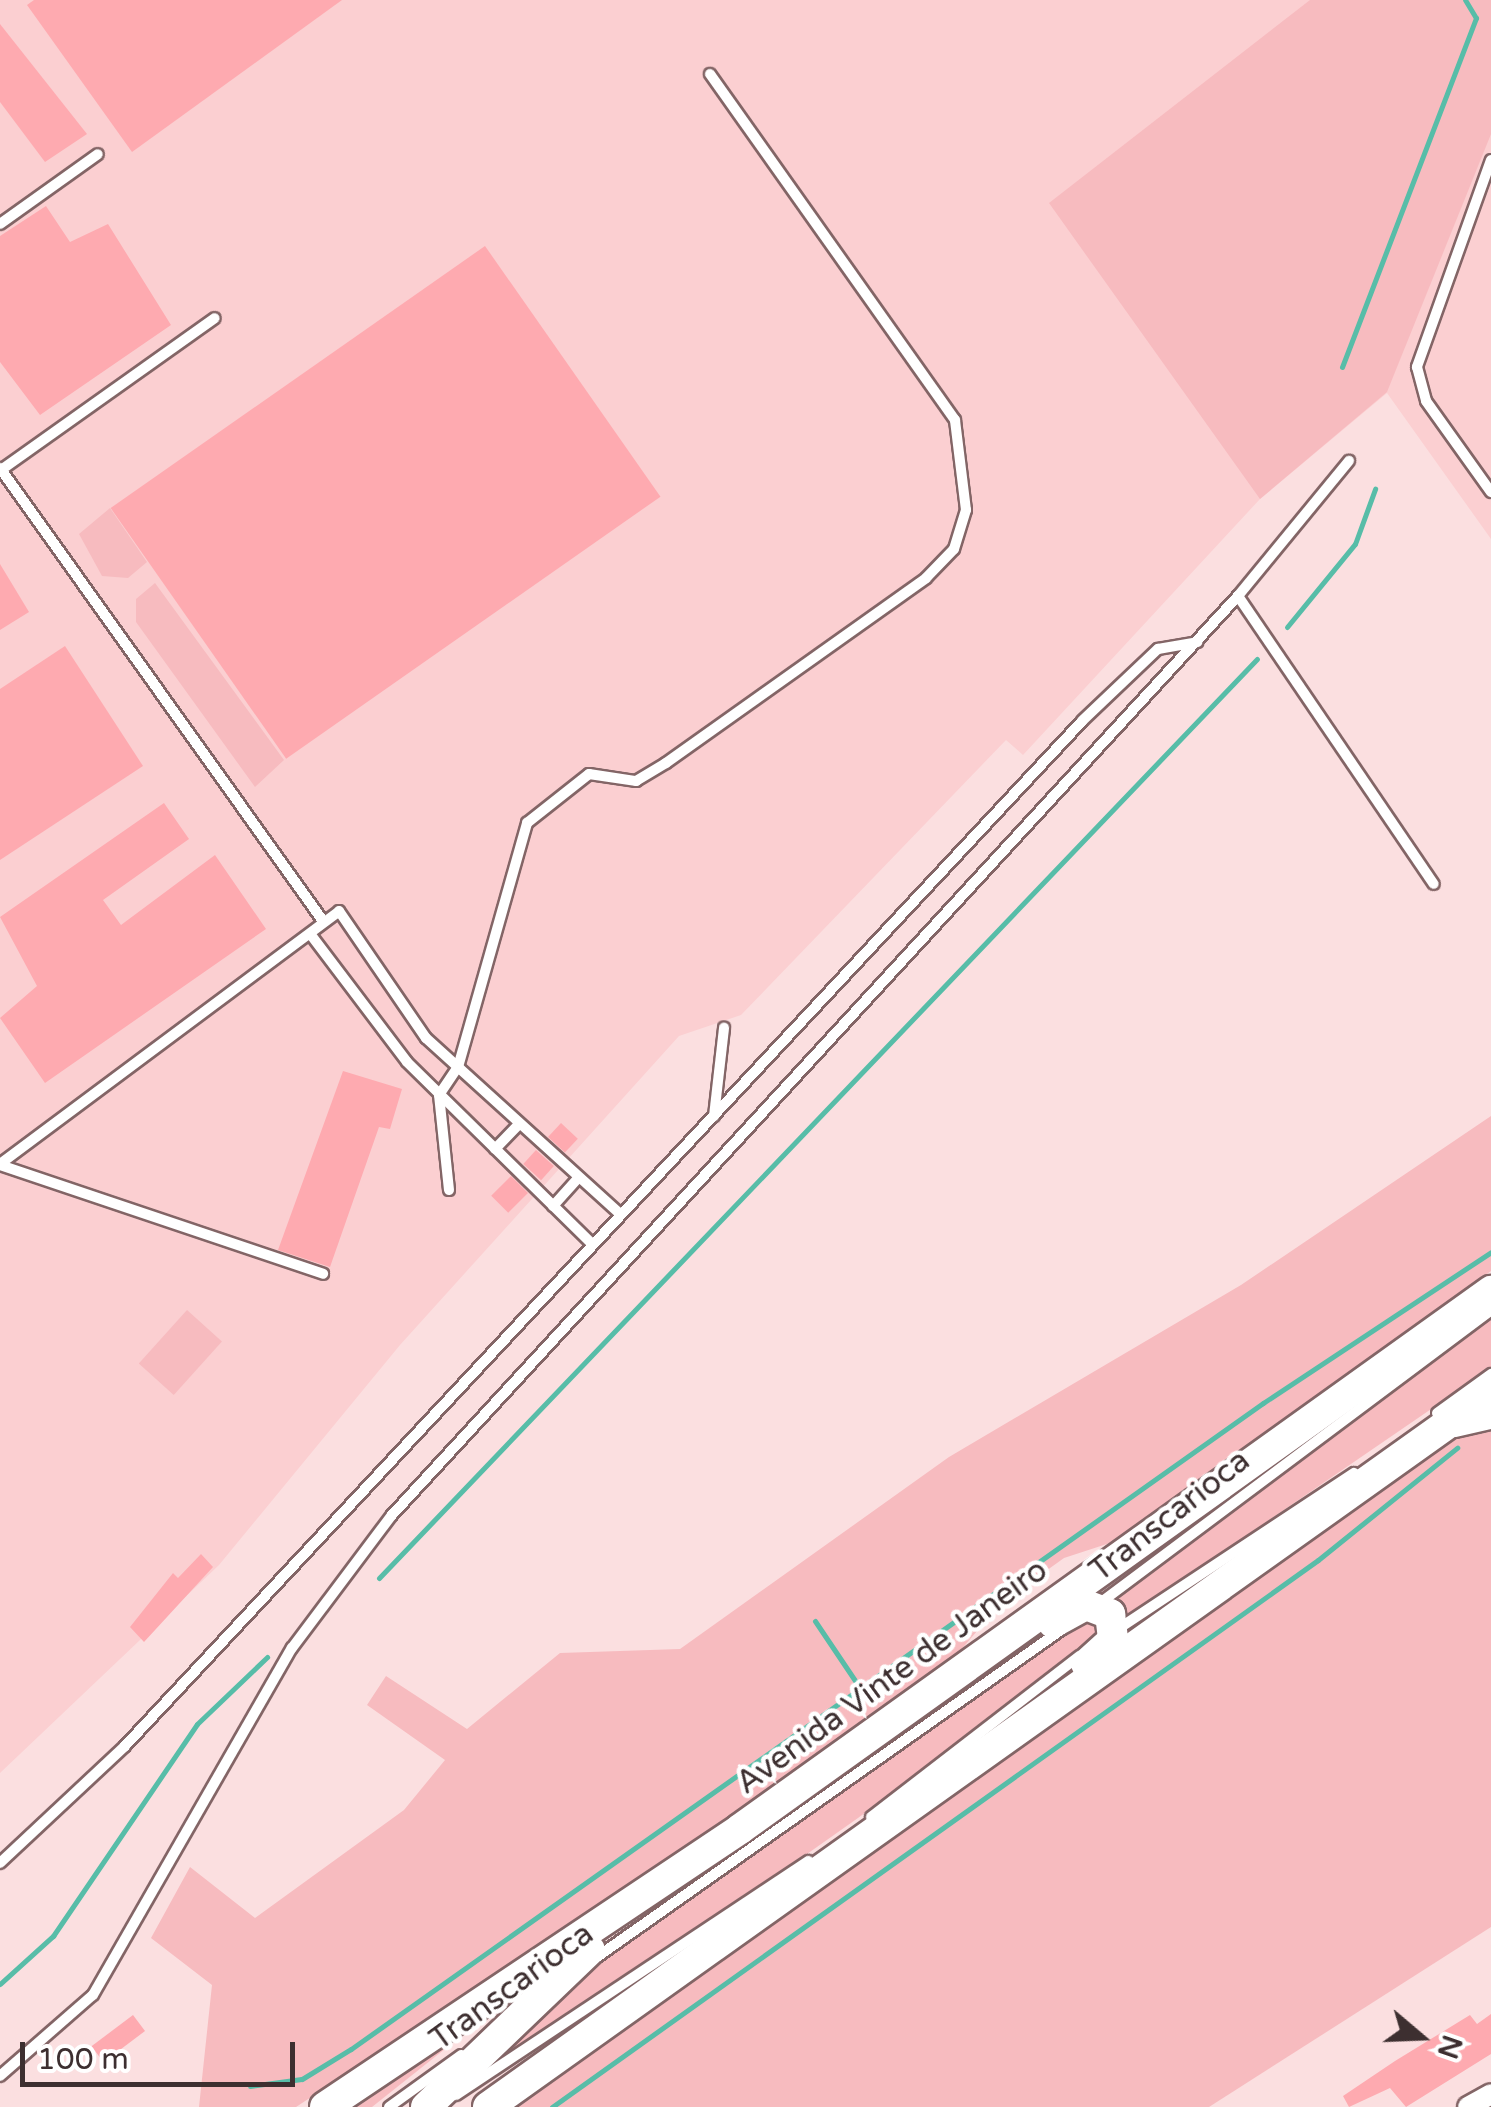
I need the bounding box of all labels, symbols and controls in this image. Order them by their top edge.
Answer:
street label: Transcarioca [1082,1442,1258,1590]
street label: Avenida Vinte de Janeiro [729,1551,1055,1803]
street label: Transcarioca [423,1915,601,2059]
north arrow [1371,1987,1471,2087]
scale bar [25,2022,300,2084]
text: N [1430,2031,1469,2063]
text: 100 m [37,2041,129,2078]

